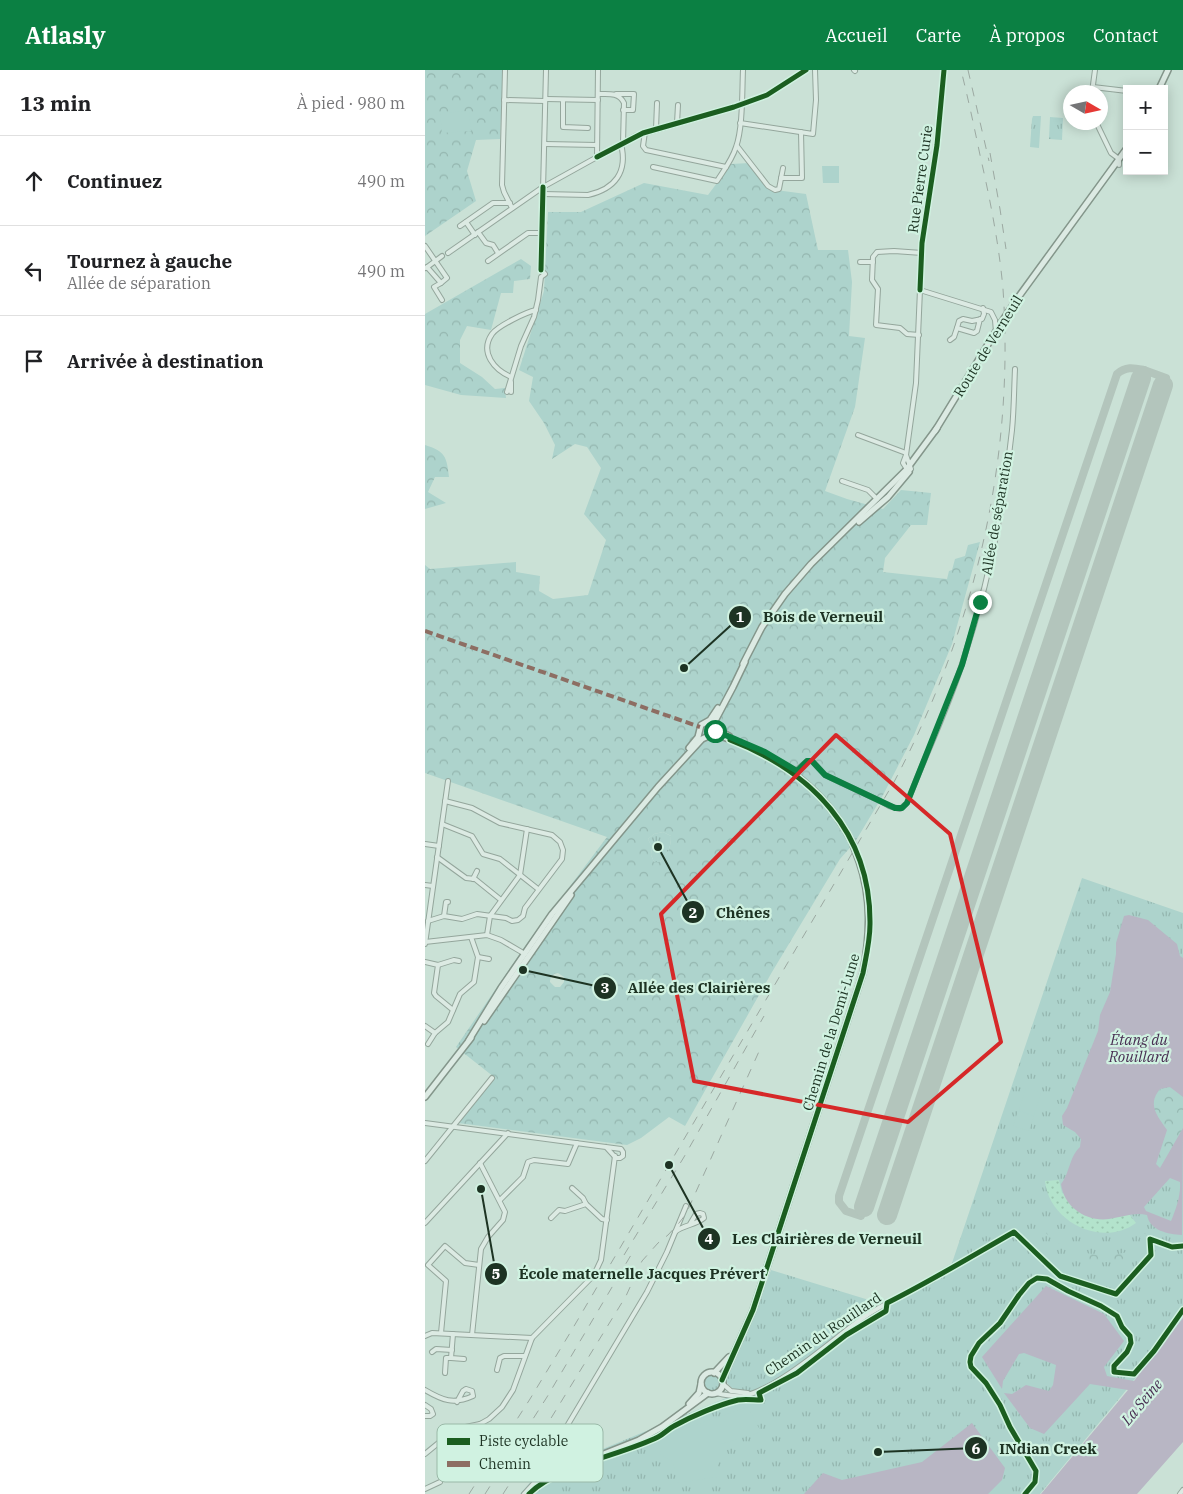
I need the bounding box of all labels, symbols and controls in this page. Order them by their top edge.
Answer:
text: Atlasly [25,19,106,51]
text: Accueil [825,24,888,47]
text: Carte [916,24,961,47]
text: À propos [989,24,1065,47]
text: Contact [1093,24,1158,47]
north arrow [1063,85,1108,130]
map controls [1123,85,1168,175]
button: + [1123,85,1168,130]
text: 13 min [20,89,91,117]
text: À pied · 980 m [297,93,405,113]
street label: Rue Pierre Curie [904,124,936,234]
button: − [1123,130,1168,175]
icon: ahead [20,167,48,195]
text: Continuez [67,169,162,193]
text: 490 m [357,171,405,191]
text: Tournez à gauche [67,249,232,273]
icon: left [20,257,48,285]
text: 490 m [357,261,405,281]
text: Allée de séparation [67,273,211,293]
street label: Route de Verneuil [949,292,1027,400]
icon: arrive [20,347,48,375]
text: Arrivée à destination [67,349,264,373]
street label: Allée de séparation [977,449,1017,577]
route end [969,591,992,614]
callout: Bois de Verneuil [728,602,893,632]
text: 1 [735,607,745,626]
text: Bois de Verneuil [763,607,883,626]
route start [704,720,727,743]
callout: Chênes [681,897,780,927]
text: 2 [688,903,698,922]
text: Chênes [716,903,770,922]
street label: Chemin de la Demi-Lune [798,951,864,1113]
callout: Allée des Clairières [593,973,780,1003]
text: 3 [600,978,610,997]
text: Allée des Clairières [628,978,770,997]
water label: Étang du Rouillard [1108,1030,1170,1066]
callout: Les Clairières de Verneuil [697,1224,932,1254]
text: 4 [704,1229,714,1248]
text: Les Clairières de Verneuil [732,1229,922,1248]
callout: École maternelle Jacques Prévert [483,1259,775,1289]
text: 5 [491,1264,501,1283]
text: École maternelle Jacques Prévert [519,1264,766,1283]
street label: Chemin du Rouillard [761,1288,885,1380]
water label: La Seine [1116,1375,1166,1429]
legend [437,1424,603,1482]
text: Piste cyclable [479,1432,568,1450]
callout: INdian Creek [964,1433,1106,1463]
text: 6 [971,1439,981,1458]
text: INdian Creek [999,1439,1097,1458]
text: Chemin [479,1455,531,1473]

